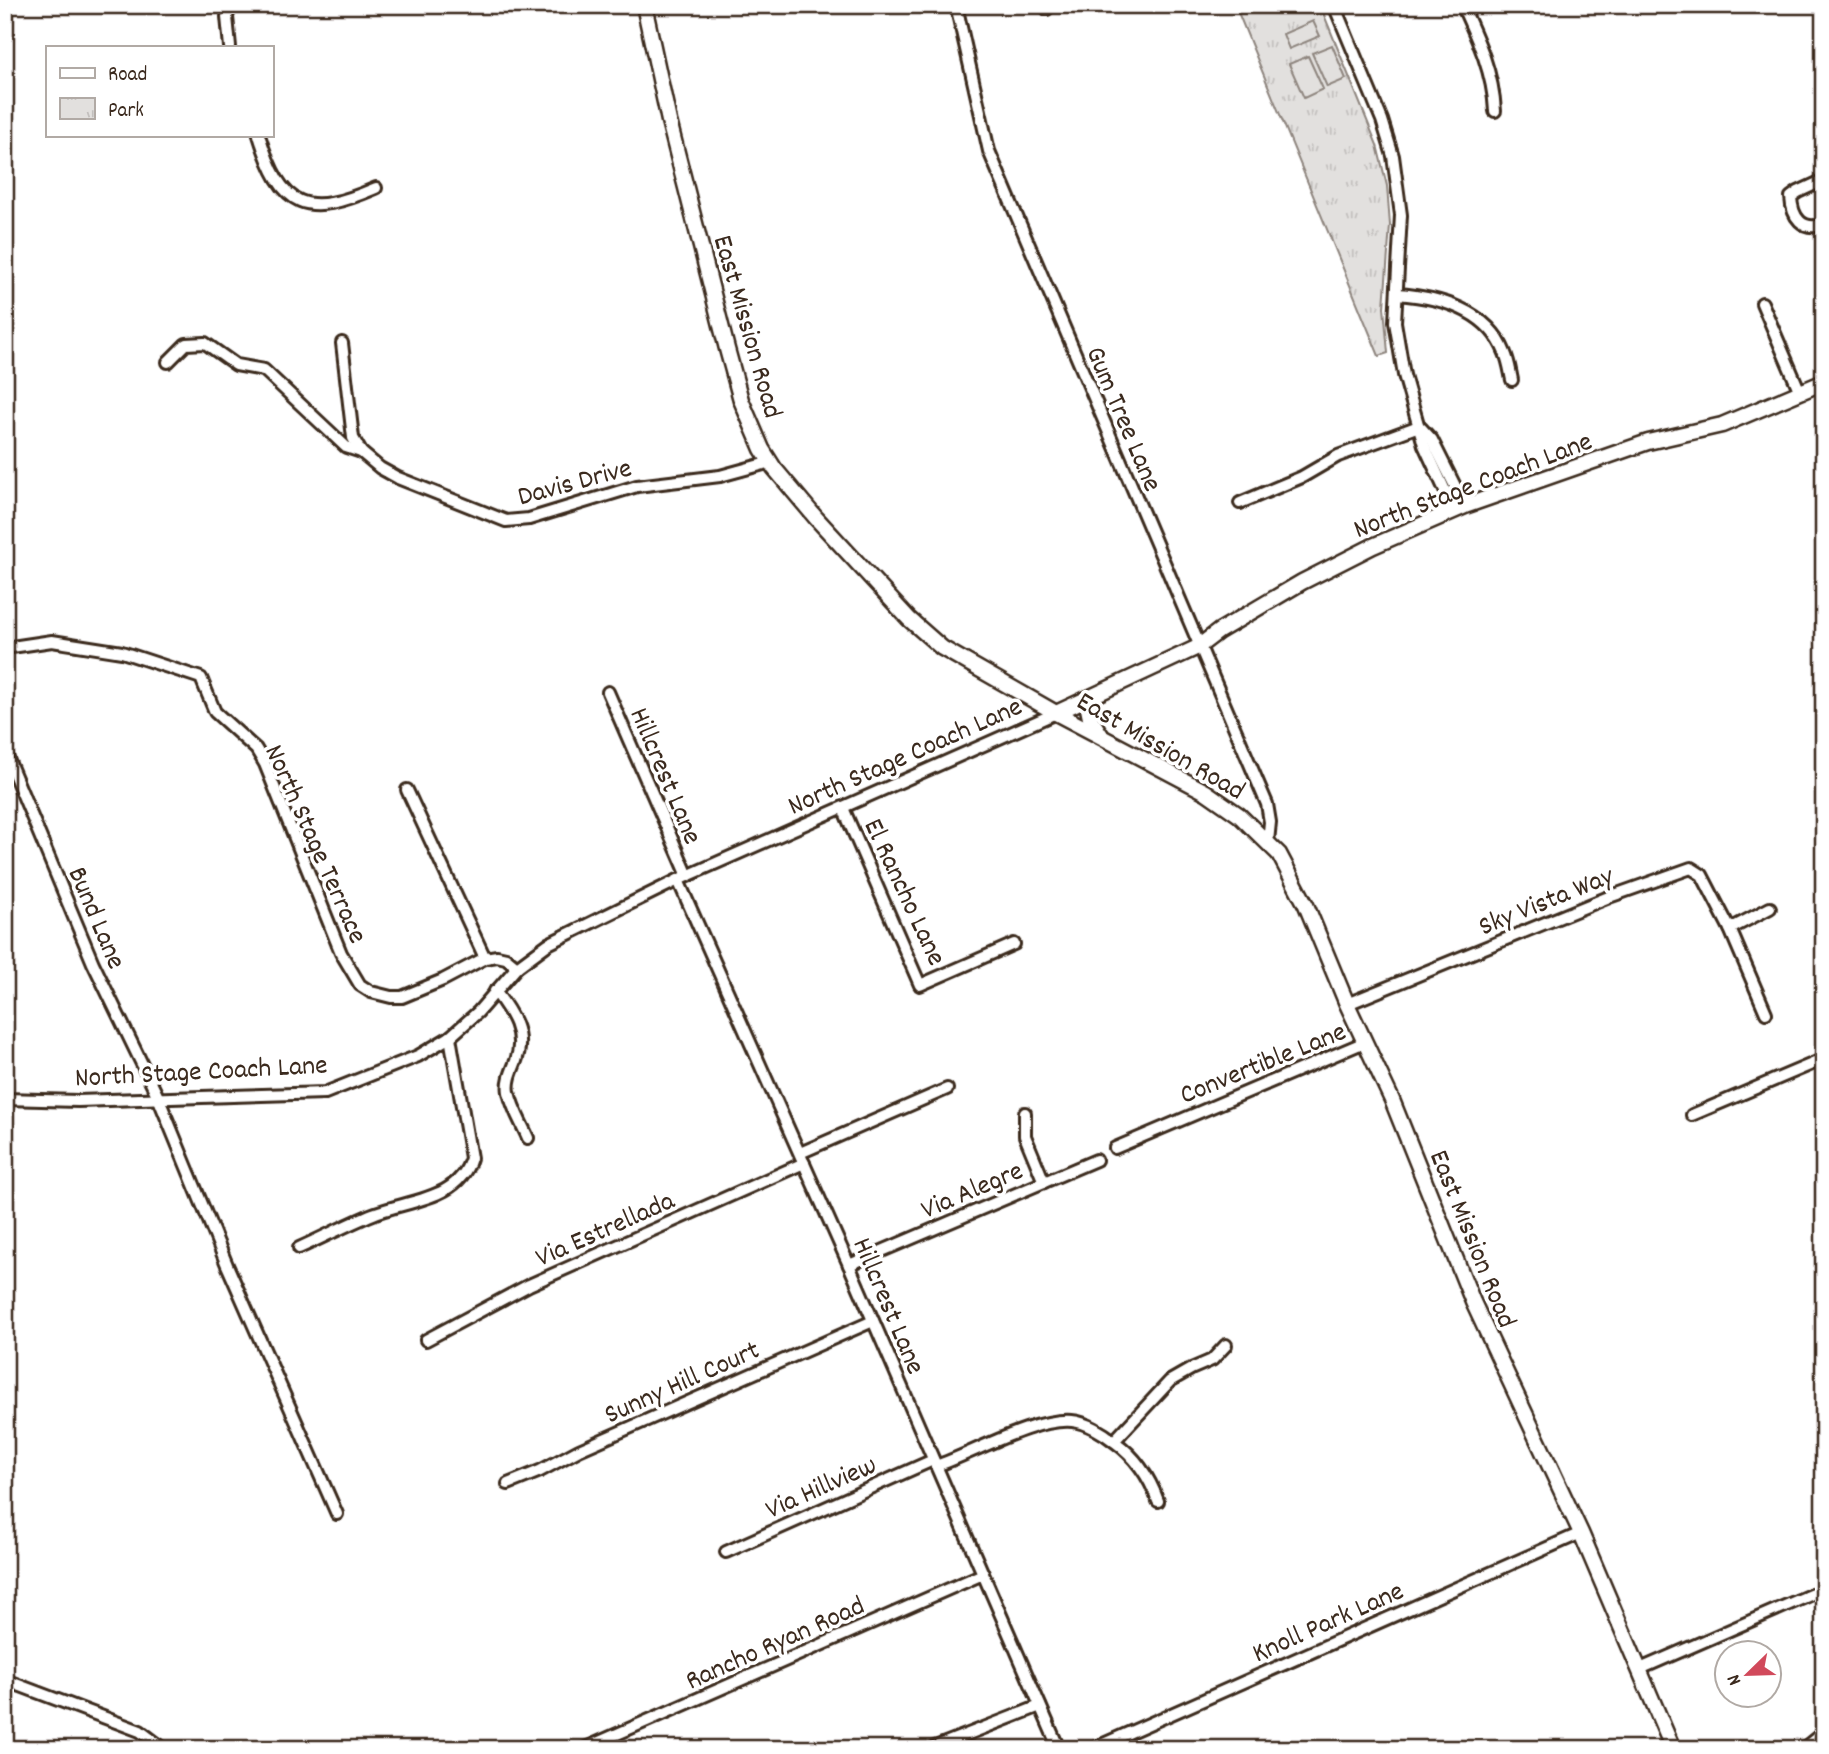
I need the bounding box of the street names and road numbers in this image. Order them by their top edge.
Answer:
street label: East Mission Road [700,231,790,424]
street label: Gum Tree Lane [1073,341,1170,499]
street label: North Stage Coach Lane [1349,424,1599,552]
street label: Davis Drive [514,450,637,519]
street label: East Mission Road [1068,684,1251,813]
street label: North Stage Coach Lane [782,689,1030,828]
street label: Hillcrest Lane [617,702,710,852]
street label: North Stage Terrace [252,739,375,951]
street label: El Rancho Lane [851,813,954,973]
street label: Sky Vista Way [1473,858,1621,949]
street label: Bund Lane [55,862,134,976]
street label: Convertible Lane [1175,1014,1353,1117]
street label: North Stage Coach Lane [74,1047,329,1101]
street label: East Mission Road [1416,1145,1524,1335]
street label: Via Alegre [916,1153,1030,1232]
street label: Via Estrellada [530,1183,683,1280]
street label: Hillcrest Lane [840,1232,933,1382]
street label: Sunny Hill Court [599,1332,767,1437]
street label: Via Hillview [760,1447,884,1532]
street label: Knoll Park Lane [1247,1573,1411,1676]
street label: Rancho Ryan Road [680,1588,872,1703]

